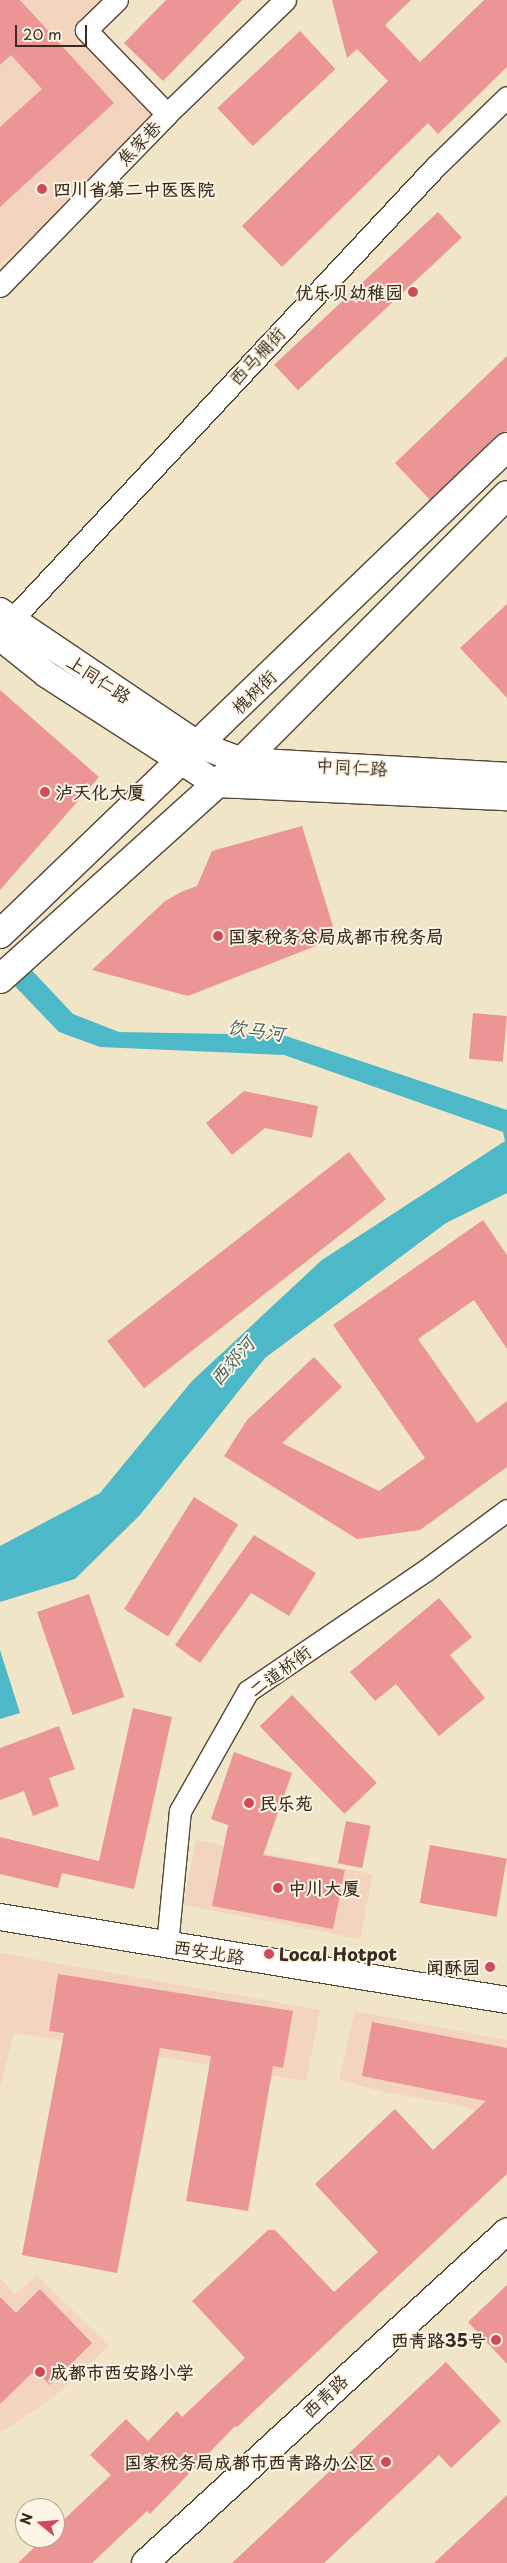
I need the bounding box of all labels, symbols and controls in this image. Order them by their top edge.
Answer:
scale bar [18,15,90,47]
text: 20 m [23,22,62,45]
street label: 焦家巷 [112,116,166,170]
place label: 四川省第二中医医院 [53,178,215,200]
marker: 四川省第二中医医院 [35,182,49,196]
place label: 优乐贝幼稚园 [295,281,403,303]
marker: 优乐贝幼稚园 [407,286,419,298]
street label: 西马棚街 [225,322,289,390]
street label: 上同仁路 [63,650,135,708]
street label: 槐树街 [227,665,281,719]
street label: 中同仁路 [315,754,389,780]
place label: 泸天化大厦 [55,781,145,803]
marker: 泸天化大厦 [39,786,51,798]
place label: 国家税务总局成都市税务局 [228,925,444,947]
marker: 国家税务总局成都市税务局 [212,930,224,942]
water label: 饮马河 [226,1015,286,1045]
water label: 西郊河 [205,1332,259,1390]
street label: 二道桥街 [245,1641,315,1701]
place label: 民乐苑 [259,1792,313,1814]
marker: 民乐苑 [243,1797,255,1809]
place label: 中川大厦 [288,1877,360,1899]
marker: 中川大厦 [272,1882,284,1894]
street label: 西安北路 [172,1936,246,1968]
place label: Local Hotpot [279,1943,397,1965]
marker: Local Hotpot [263,1948,275,1960]
place label: 闻酥园 [426,1956,480,1978]
marker: 闻酥园 [484,1961,496,1973]
place label: 西青路35号 [391,2329,486,2351]
marker: 西青路35号 [490,2334,502,2346]
place label: 成都市西安路小学 [50,2361,194,2383]
marker: 成都市西安路小学 [34,2366,46,2378]
street label: 西青路 [298,2370,352,2422]
place label: 国家税务局成都市西青路办公区 [124,2451,376,2473]
marker: 国家税务局成都市西青路办公区 [380,2456,392,2468]
north arrow [15,2498,65,2548]
text: N [14,2510,38,2527]

